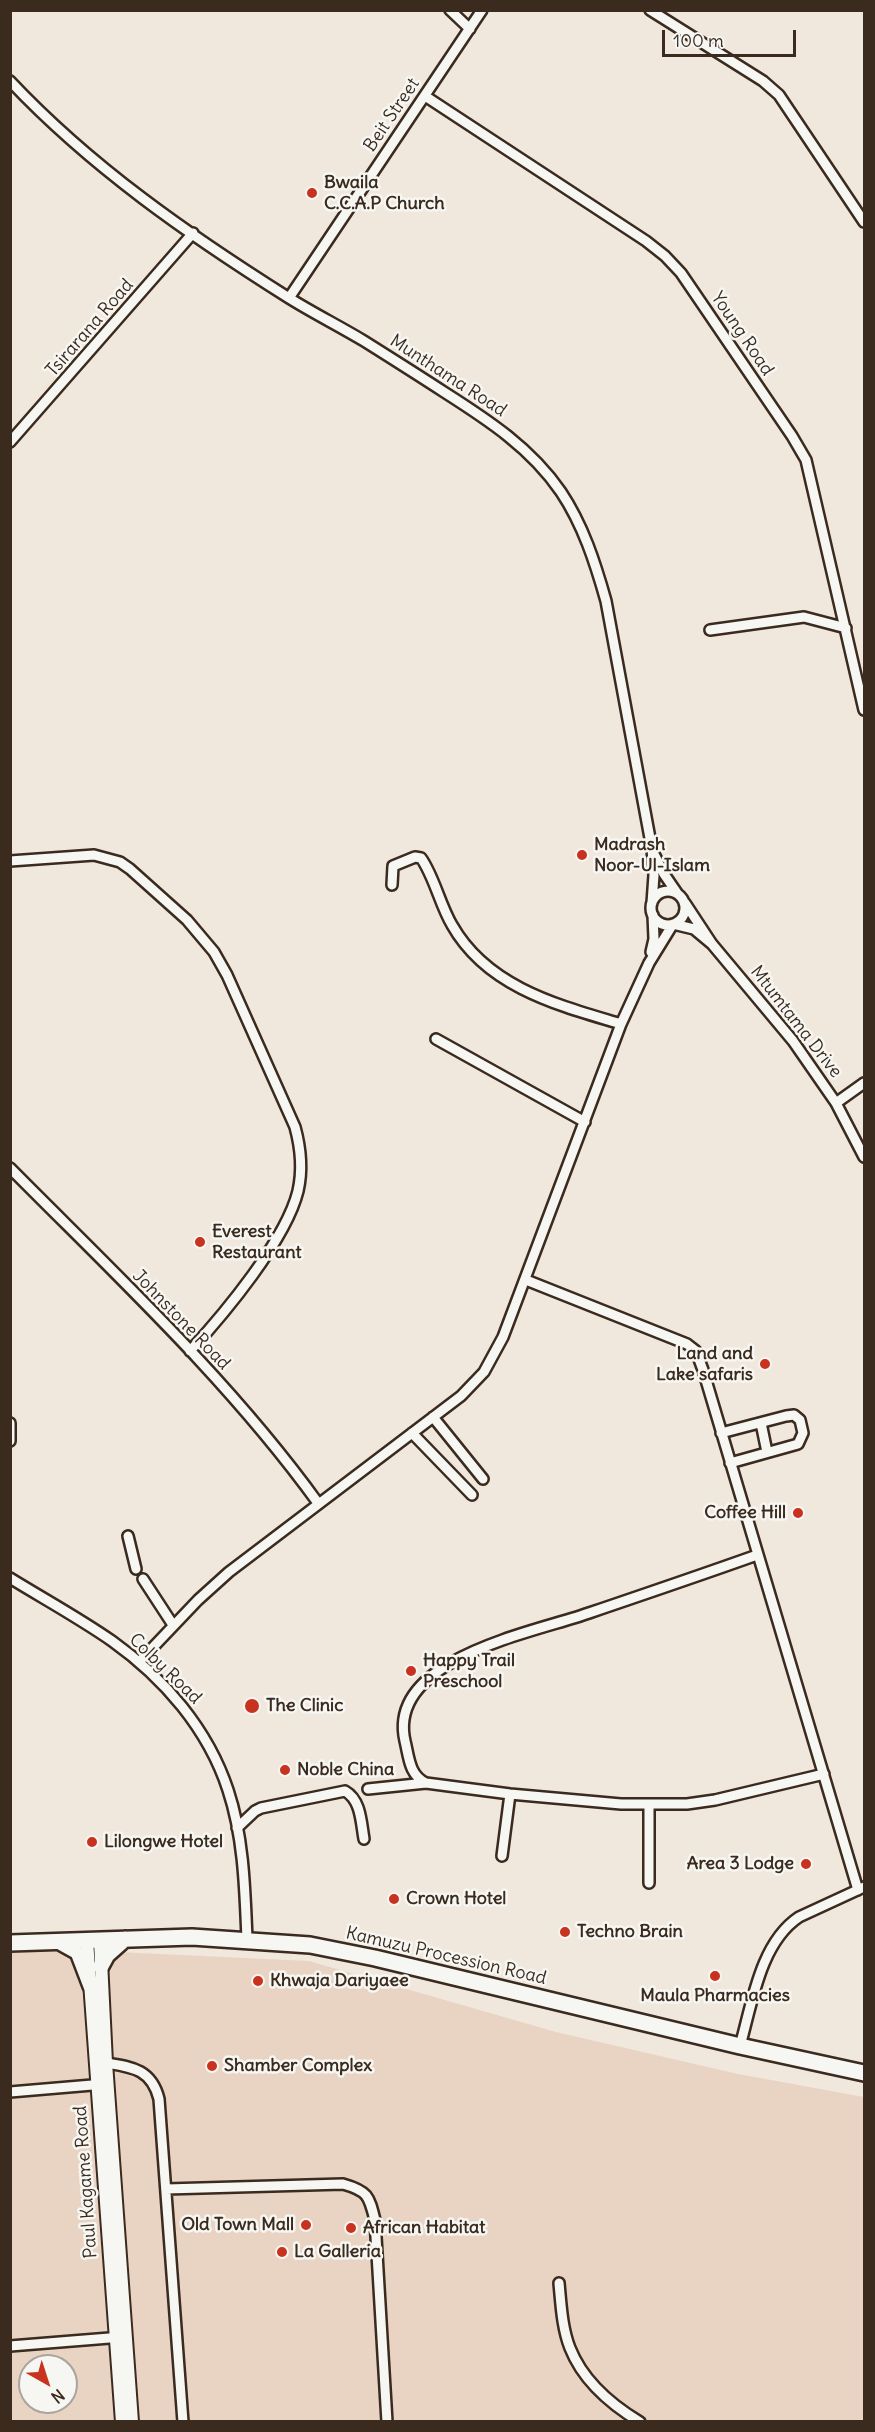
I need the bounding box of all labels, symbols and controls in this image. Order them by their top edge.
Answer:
scale bar [665,18,798,56]
text: 100 m [673,29,724,52]
street label: Beit Street [360,74,424,156]
place label: Bwaila C.C.A.P Church [324,172,445,214]
marker: Bwaila C.C.A.P Church [305,186,319,200]
street label: Tsirarana Road [42,275,138,381]
street label: Young Road [706,288,778,380]
street label: Munthama Road [386,330,510,422]
place label: Madrash Noor-Ul-Islam [594,834,710,876]
marker: Madrash Noor-Ul-Islam [575,848,589,862]
street label: Mtumtama Drive [746,962,846,1082]
place label: Everest Restaurant [212,1221,301,1264]
marker: Everest Restaurant [193,1235,207,1249]
street label: Johnstone Road [128,1265,234,1375]
place label: Land and Lake safaris [656,1343,753,1386]
marker: Land and Lake safaris [758,1357,772,1371]
place label: Coffee Hill [704,1502,786,1524]
marker: Coffee Hill [791,1506,805,1520]
street label: Colby Road [124,1629,206,1709]
place label: Happy Trail Preschool [423,1650,515,1692]
marker: Happy Trail Preschool [404,1664,418,1678]
place label: The Clinic [266,1695,343,1717]
marker: The Clinic [243,1697,261,1715]
place label: Noble China [297,1759,394,1781]
marker: Noble China [278,1763,292,1777]
place label: Lilongwe Hotel [104,1831,223,1853]
marker: Lilongwe Hotel [85,1835,99,1849]
place label: Area 3 Lodge [687,1853,794,1875]
marker: Area 3 Lodge [799,1857,813,1871]
place label: Crown Hotel [406,1888,506,1910]
marker: Crown Hotel [387,1892,401,1906]
place label: Techno Brain [577,1921,683,1943]
street label: Kamuzu Procession Road [344,1922,548,1990]
marker: Techno Brain [558,1925,572,1939]
marker: Maula Pharmacies [708,1969,722,1983]
place label: Khwaja Dariyaee [270,1970,409,1992]
marker: Khwaja Dariyaee [251,1974,265,1988]
place label: Maula Pharmacies [640,1985,790,2007]
place label: Shamber Complex [224,2055,372,2077]
marker: Shamber Complex [205,2059,219,2073]
street label: Paul Kagame Road [70,2105,102,2259]
place label: Old Town Mall [181,2214,294,2236]
place label: African Habitat [363,2217,485,2239]
marker: Old Town Mall [299,2218,313,2232]
marker: African Habitat [344,2221,358,2235]
place label: La Galleria [294,2241,381,2263]
marker: La Galleria [275,2245,289,2259]
north arrow [18,2354,78,2414]
text: N [47,2385,69,2408]

